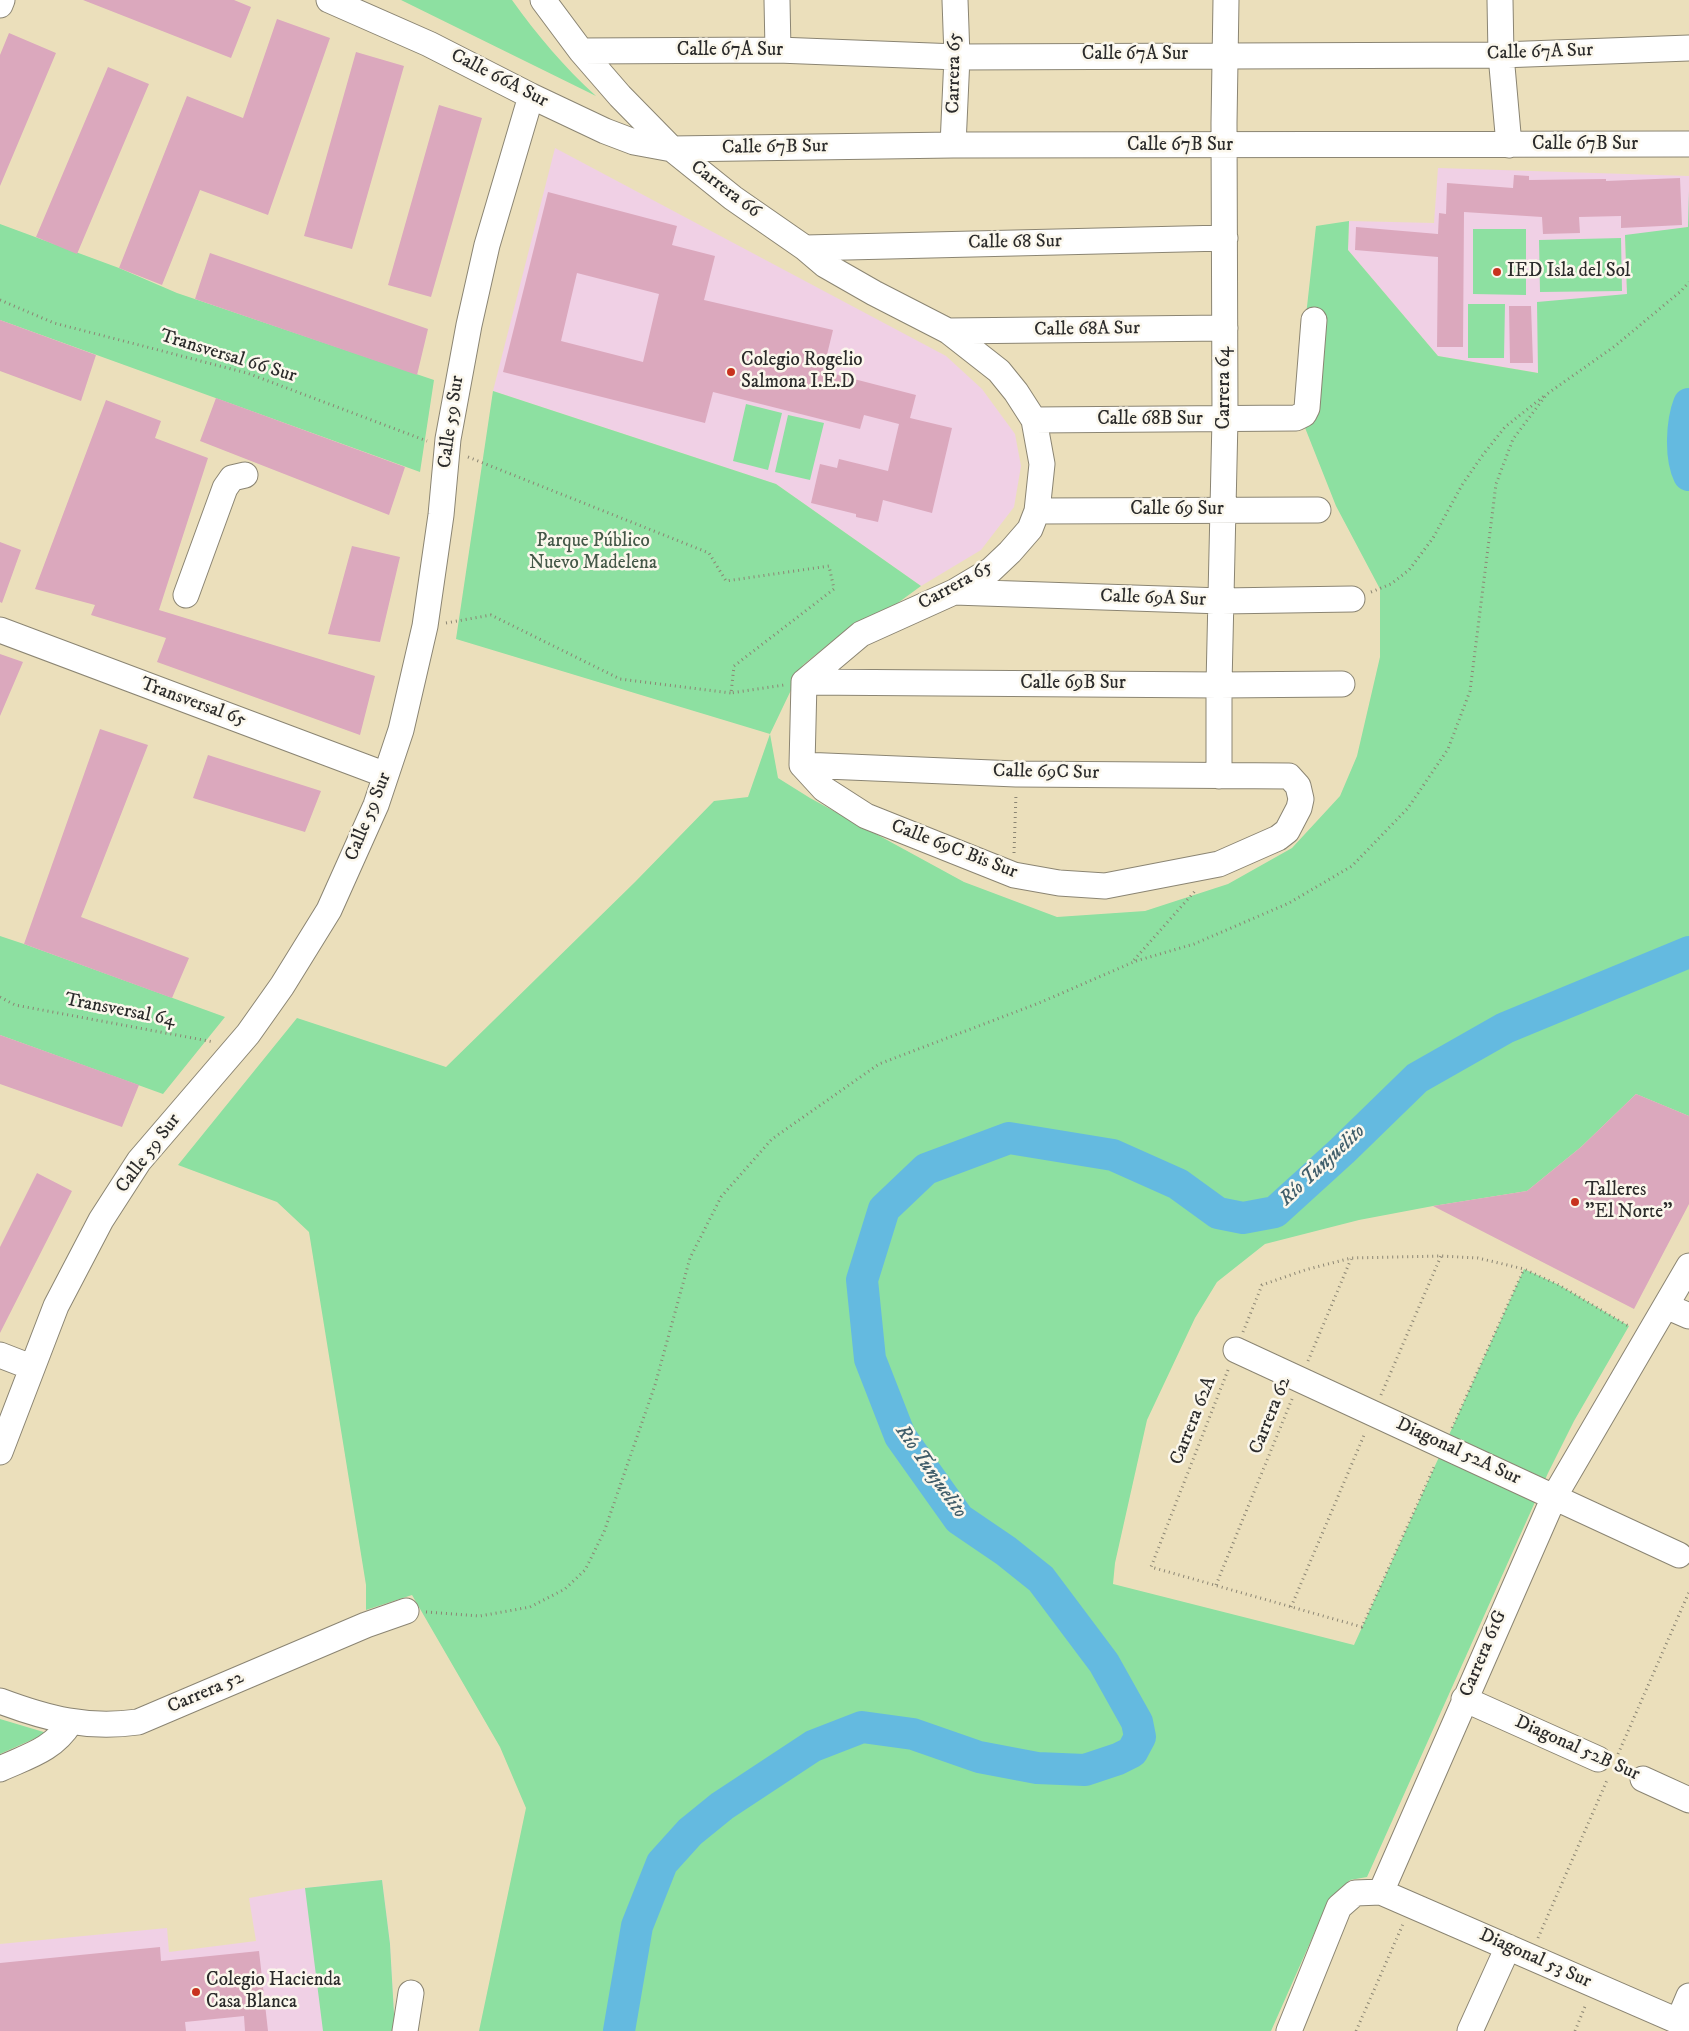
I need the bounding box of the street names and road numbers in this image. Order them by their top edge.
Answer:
street label: Carrera 65 [943,32,967,114]
street label: Calle 67A Sur [677,40,783,62]
street label: Calle 67A Sur [1486,40,1594,66]
street label: Calle 67A Sur [1082,44,1188,66]
street label: Calle 66A Sur [447,45,551,113]
street label: Calle 67B Sur [1532,134,1638,156]
street label: Calle 67B Sur [1127,135,1233,157]
street label: Calle 67B Sur [722,136,828,160]
street label: Carrera 66 [686,156,764,224]
street label: Calle 68 Sur [968,231,1062,255]
street label: Calle 68A Sur [1034,318,1140,342]
street label: Transversal 66 Sur [157,325,299,389]
street label: Carrera 64 [1214,347,1236,429]
street label: Calle 59 Sur [434,374,470,470]
street label: Calle 68B Sur [1097,409,1203,431]
street label: Calle 69 Sur [1130,499,1224,521]
street label: Carrera 65 [915,556,997,616]
street label: Calle 69A Sur [1100,586,1206,612]
street label: Transversal 65 [137,673,249,733]
street label: Calle 69B Sur [1020,673,1126,695]
street label: Calle 69C Sur [993,761,1099,785]
street label: Calle 59 Sur [341,770,397,864]
street label: Calle 69C Bis Sur [888,815,1020,885]
street label: Transversal 64 [63,989,177,1033]
street label: Calle 59 Sur [112,1110,186,1198]
street label: Carrera 62A [1166,1374,1222,1468]
street label: Carrera 62 [1245,1374,1297,1458]
street label: Diagonal 52A Sur [1392,1413,1524,1491]
street label: Carrera 61G [1456,1607,1512,1701]
street label: Carrera 52 [164,1667,248,1719]
street label: Diagonal 52B Sur [1511,1711,1643,1787]
street label: Diagonal 53 Sur [1475,1924,1595,1994]

